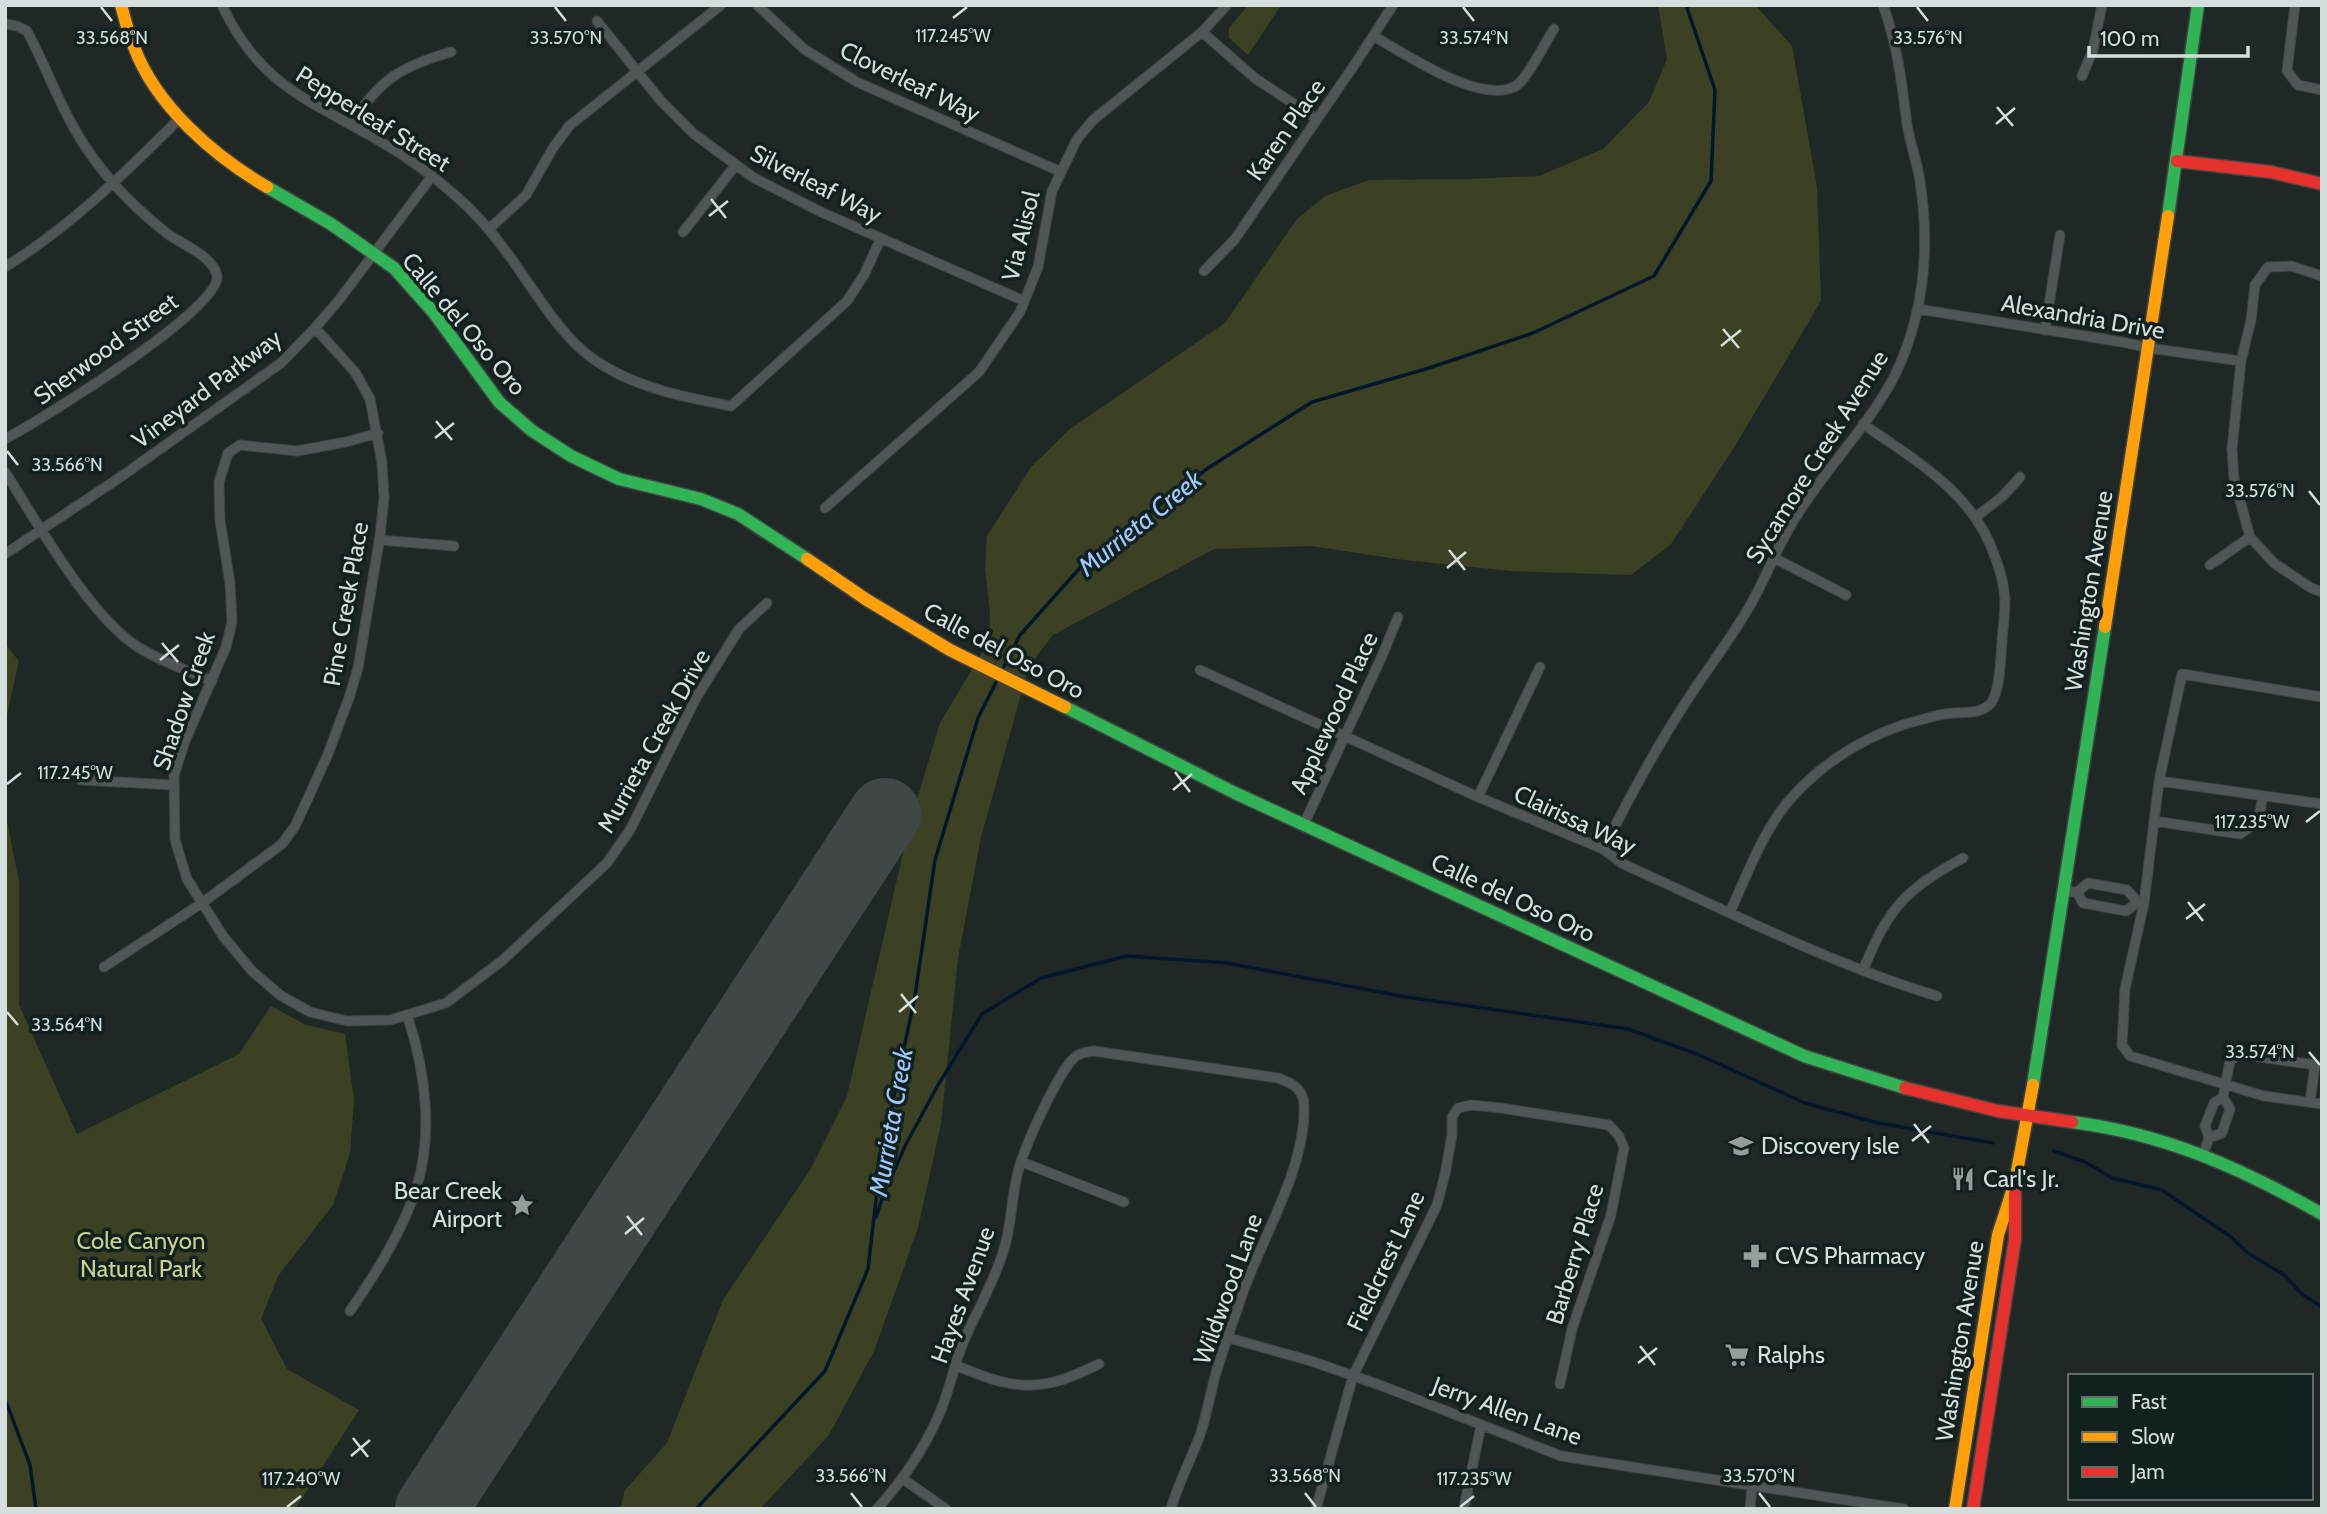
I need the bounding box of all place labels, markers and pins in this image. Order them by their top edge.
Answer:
place label: Discovery Isle [1761,1131,1900,1160]
school or university icon: Discovery Isle [1727,1132,1755,1160]
place label: Carl's Jr. [1983,1164,2059,1193]
restaurant icon: Carl's Jr. [1949,1165,1977,1193]
place label: Bear Creek Airport [394,1176,502,1233]
place icon: Bear Creek Airport [508,1191,536,1219]
place label: CVS Pharmacy [1775,1241,1925,1270]
pharmacy icon: CVS Pharmacy [1741,1242,1769,1270]
place label: Ralphs [1757,1340,1825,1369]
supermarket icon: Ralphs [1723,1341,1751,1369]

